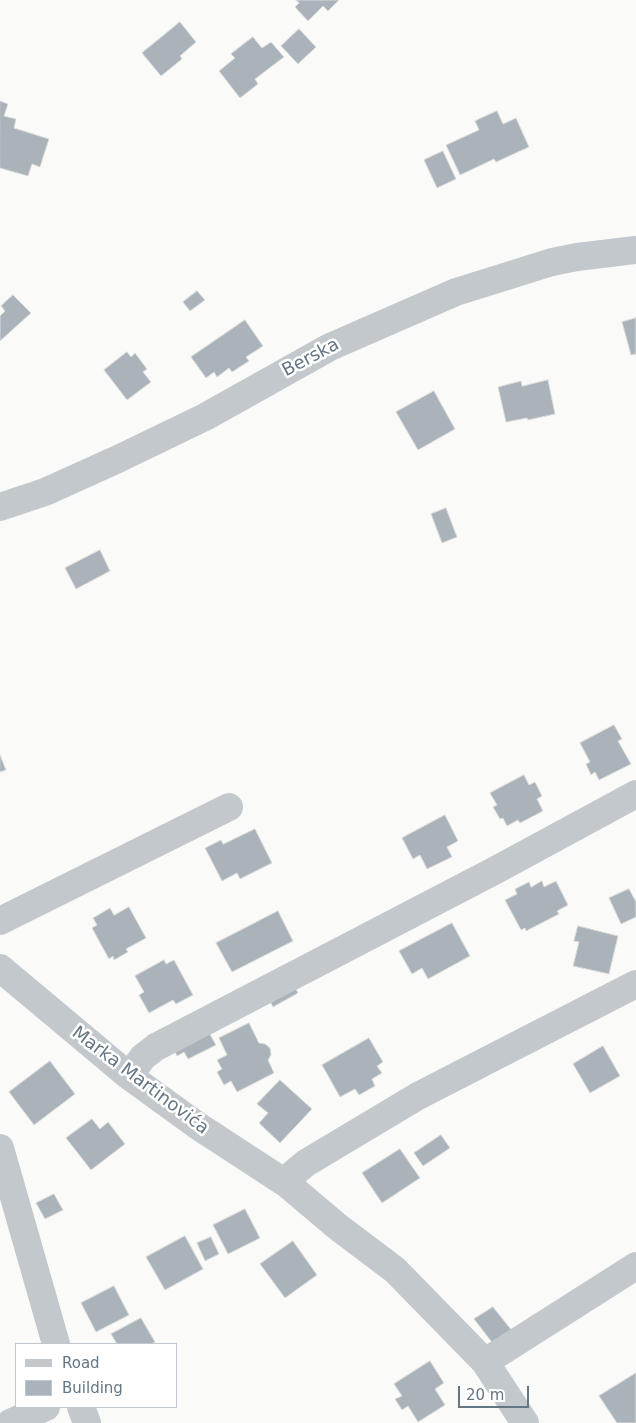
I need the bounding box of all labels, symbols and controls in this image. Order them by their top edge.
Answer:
street label: Berska [279,334,343,382]
street label: Marka Martinovića [67,1022,213,1140]
legend [15,1343,178,1408]
text: Road [62,1354,100,1372]
scale bar [461,1376,532,1408]
text: Building [62,1379,123,1397]
text: 20 m [466,1386,504,1404]

